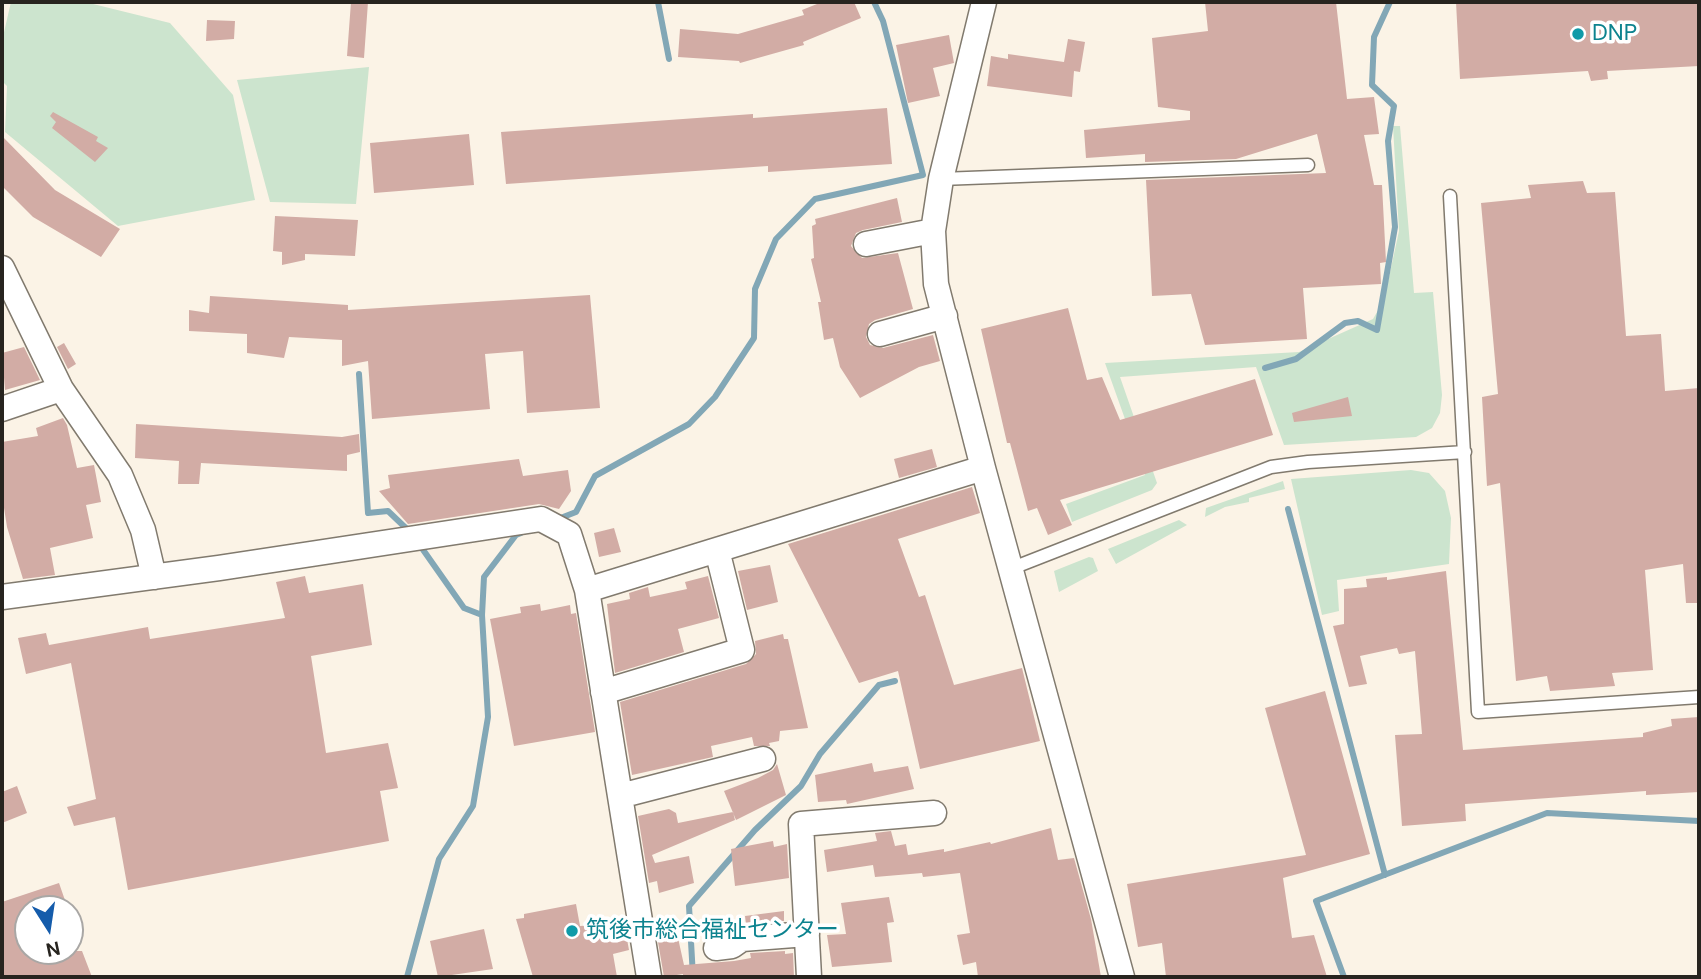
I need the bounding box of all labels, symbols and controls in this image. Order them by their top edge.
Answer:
place label: DNP [1592,20,1637,48]
marker: DNP [1570,26,1586,42]
north arrow [14,895,84,965]
place label: 筑後市総合福祉センター [586,917,839,945]
marker: 筑後市総合福祉センター [564,923,580,939]
text: N [44,935,62,963]

